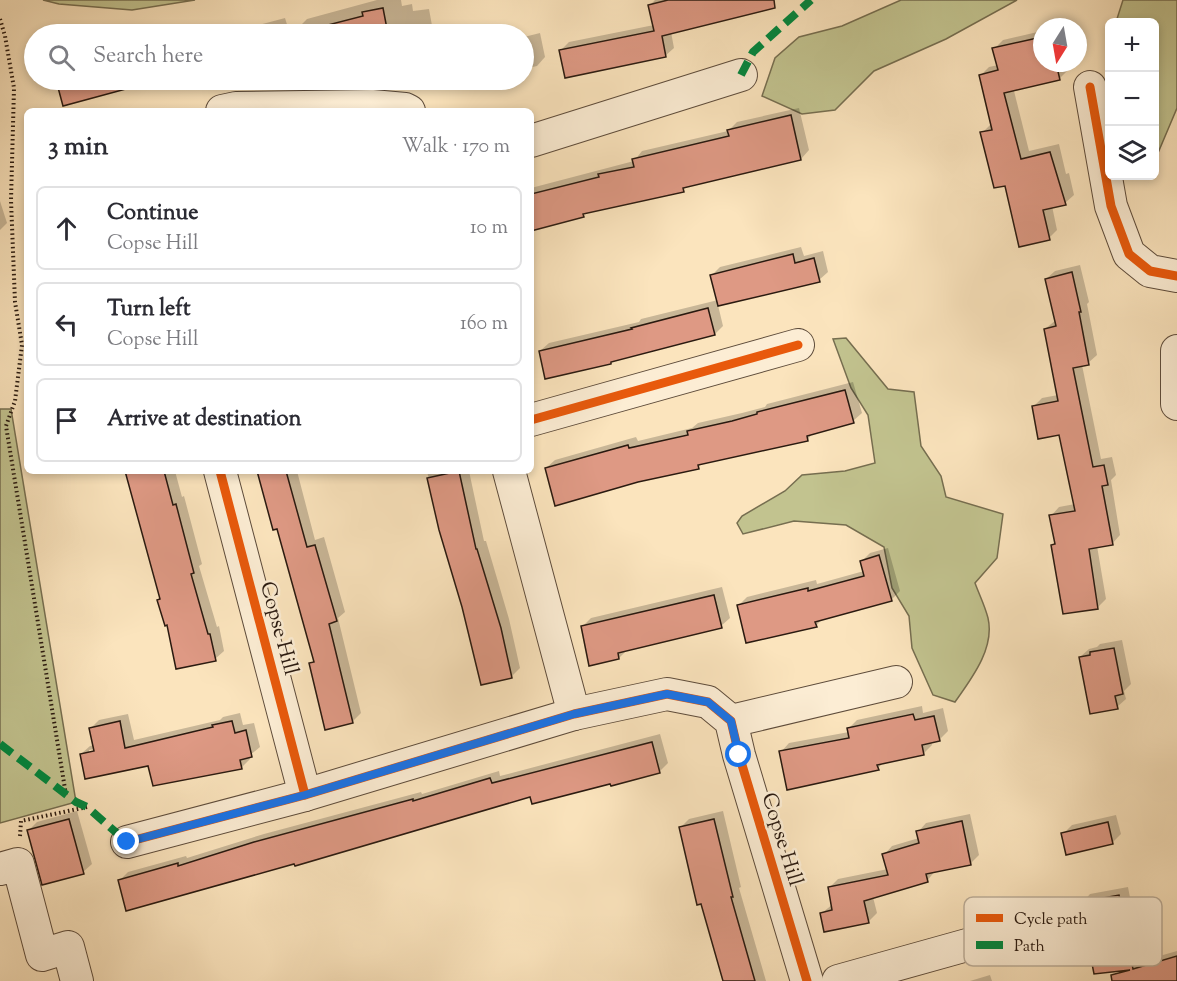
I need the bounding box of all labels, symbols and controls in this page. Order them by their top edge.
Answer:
north arrow [1033,18,1087,72]
map controls [1105,18,1159,180]
button: + [1105,18,1159,72]
search box [24,24,534,90]
icon: search [45,41,78,74]
text: Search here [93,41,203,73]
button: − [1105,72,1159,126]
button: layers [1105,126,1159,180]
text: 3 min [48,129,108,166]
text: Walk · 170 m [402,133,510,162]
text: Continue [107,198,198,230]
icon: ahead [50,212,83,245]
text: 10 m [470,214,508,243]
text: Copse Hill [107,230,199,259]
text: Turn left [107,294,190,326]
icon: left [50,308,83,341]
text: 160 m [460,310,508,339]
text: Copse Hill [107,326,199,355]
icon: arrive [50,404,83,437]
text: Arrive at destination [107,404,302,436]
street label: Copse Hill [251,578,305,679]
route start [725,741,751,767]
street label: Copse Hill [753,789,810,890]
route end [113,828,139,854]
legend [964,897,1162,966]
text: Cycle path [1014,909,1088,932]
text: Path [1014,936,1045,959]

